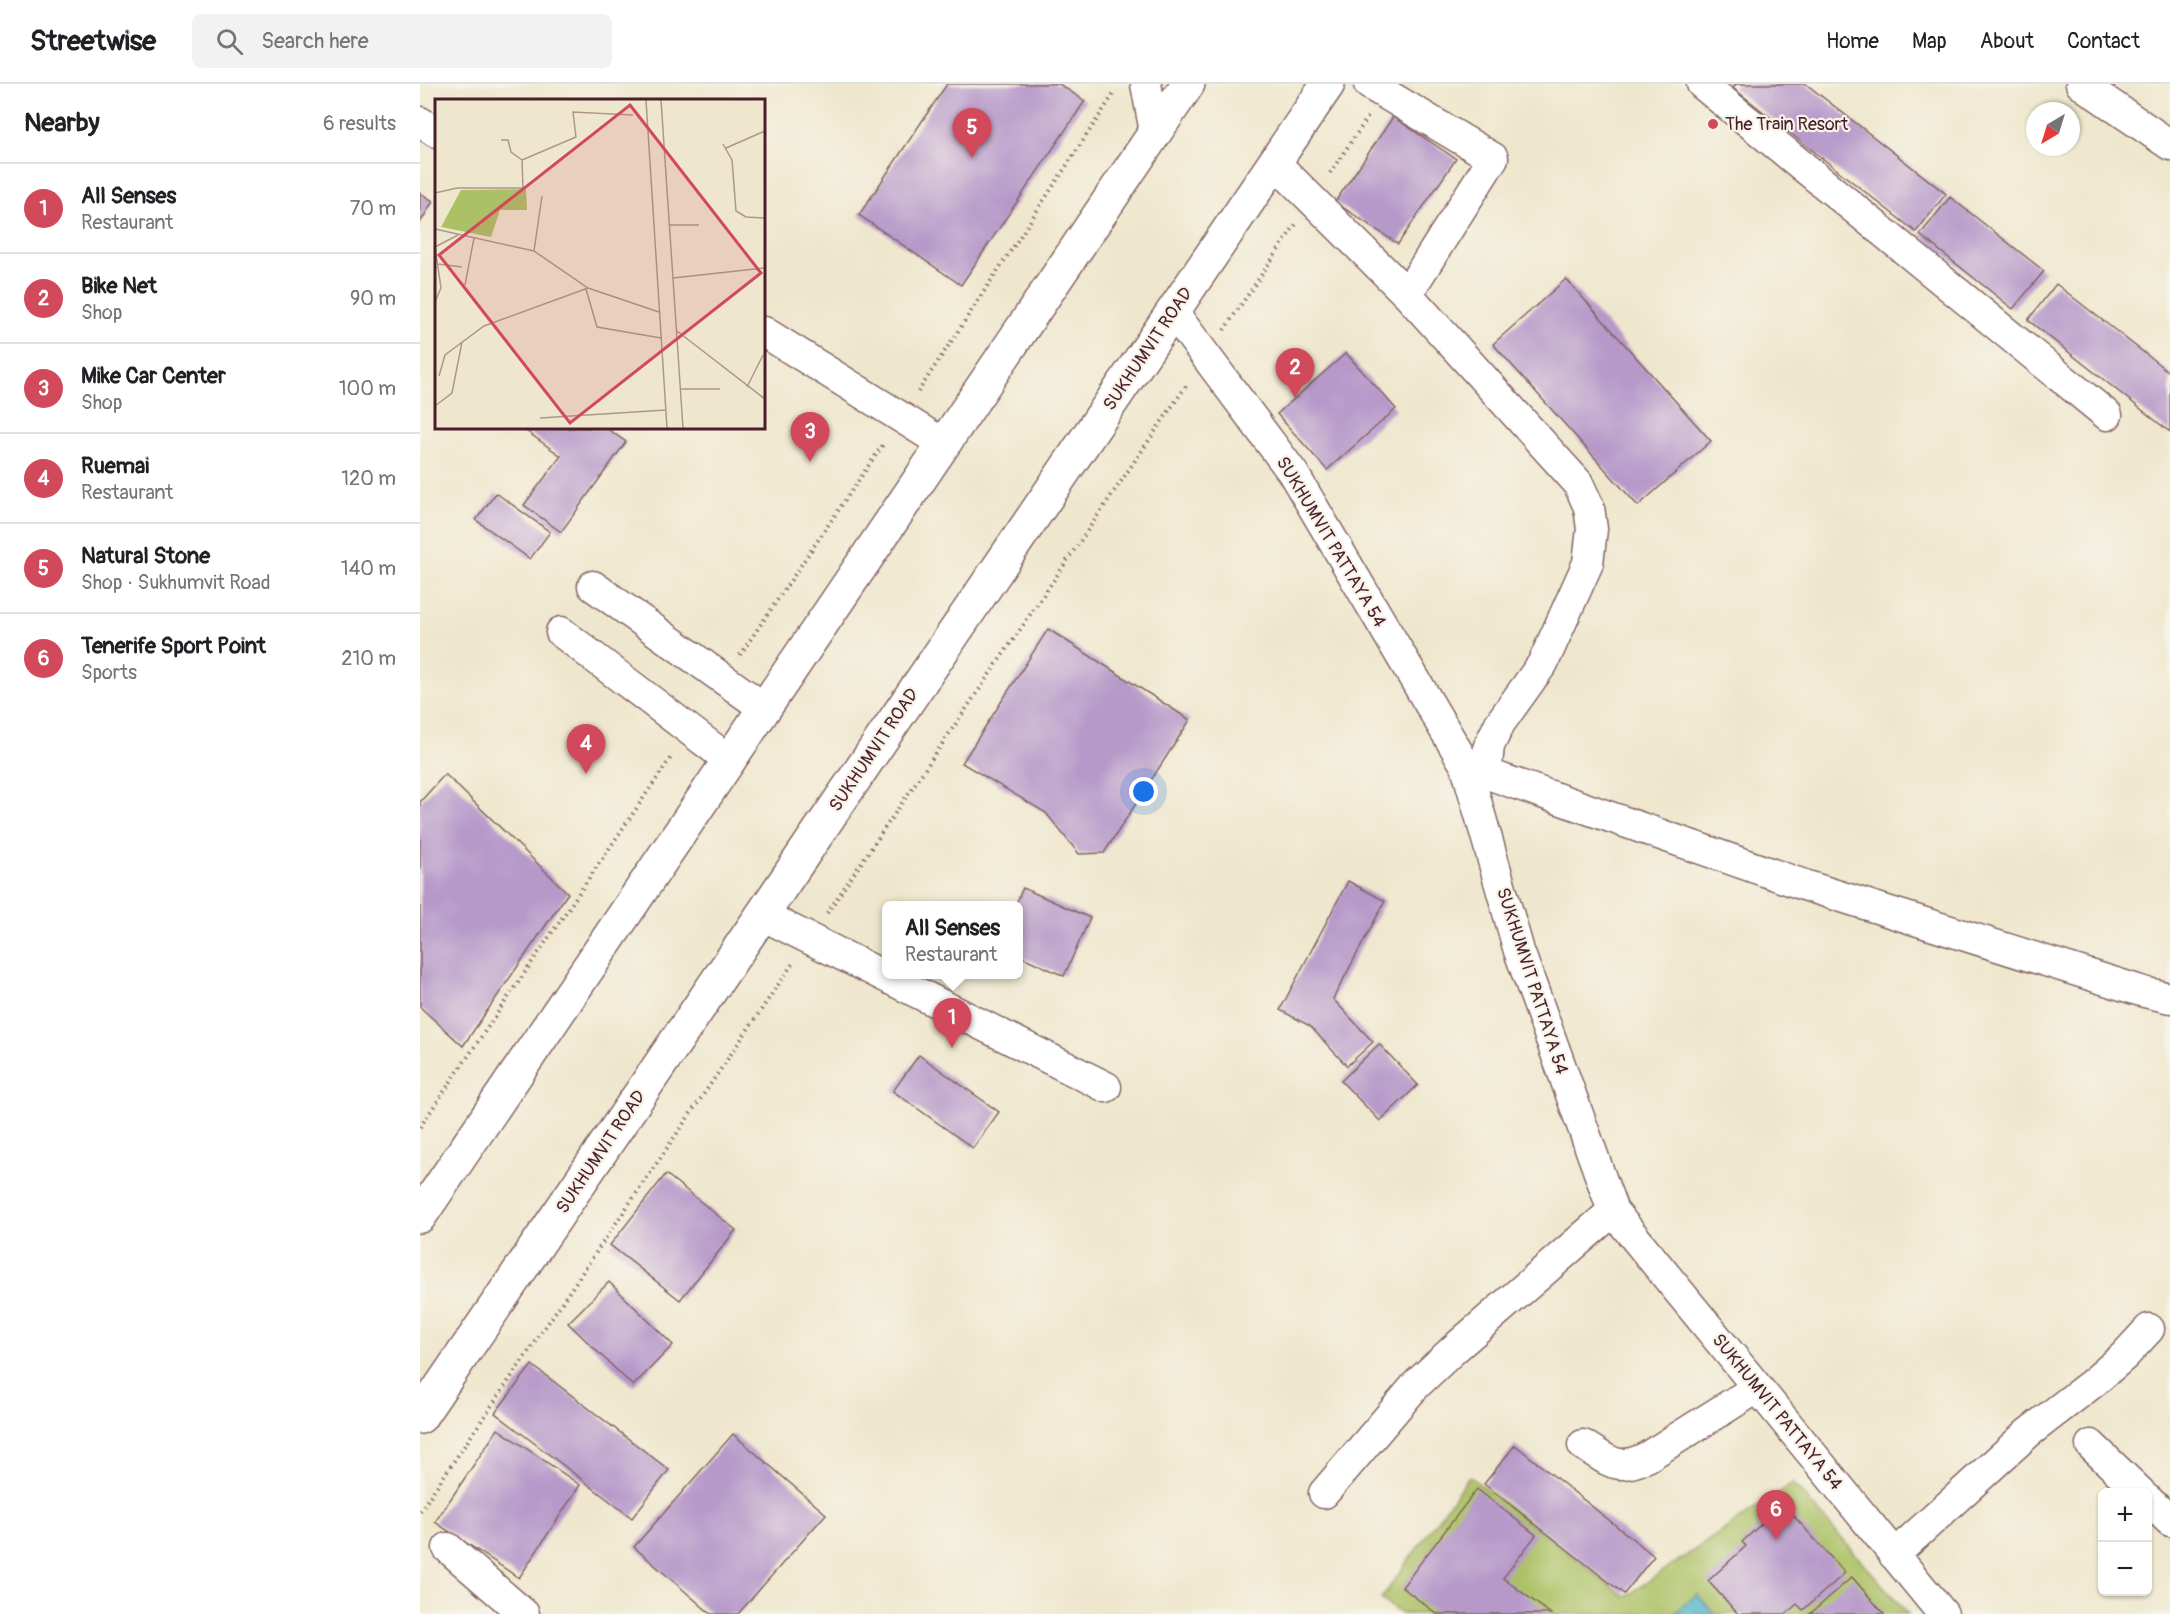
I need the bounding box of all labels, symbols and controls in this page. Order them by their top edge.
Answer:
search box [192,14,612,68]
text: Streetwise [30,24,156,59]
icon: search [213,25,246,58]
text: Search here [261,27,369,55]
text: Home [1826,28,1879,55]
text: Map [1912,28,1947,55]
text: About [1980,28,2034,55]
text: Contact [2067,28,2140,55]
inset map [435,99,765,429]
north arrow [2026,102,2080,156]
text: Nearby [24,107,100,139]
pin: 5 [952,109,992,158]
text: 6 results [323,111,396,136]
place label: The Train Resort [1725,113,1849,136]
marker: The Train Resort [1706,117,1720,131]
text: All Senses [81,182,176,210]
text: 1 [40,196,47,221]
text: 70 m [350,196,396,221]
text: Restaurant [81,210,173,235]
text: Bike Net [81,272,157,300]
street label: SUKHUMVIT ROAD [1098,283,1198,415]
text: 2 [38,286,49,311]
text: 90 m [350,286,396,311]
text: Shop [81,300,122,325]
pin: 2 [1276,348,1314,398]
text: Mike Car Center [81,362,226,390]
text: 3 [38,376,49,401]
text: 100 m [339,376,396,401]
text: Shop [81,390,122,415]
pin: 3 [790,412,830,462]
text: Ruemai [81,452,149,480]
street label: SUKHUMVIT PATTAYA 54 [1271,453,1391,632]
text: 4 [38,466,49,491]
text: 120 m [341,466,396,491]
text: Restaurant [81,480,173,505]
text: Natural Stone [81,542,210,570]
text: 5 [38,556,49,581]
text: 140 m [341,556,396,581]
text: Shop · Sukhumvit Road [81,570,271,595]
text: Tenerife Sport Point [81,632,266,660]
text: 6 [38,646,49,671]
text: 210 m [341,646,396,671]
text: Sports [81,660,137,685]
street label: SUKHUMVIT ROAD [824,684,924,816]
pin: 4 [566,724,606,774]
your location [1129,777,1158,806]
street label: SUKHUMVIT PATTAYA 54 [1491,885,1573,1078]
popup [882,901,1023,979]
text: All Senses [905,914,1000,942]
text: Restaurant [905,942,997,967]
pin: 1 [932,998,972,1048]
street label: SUKHUMVIT ROAD [551,1086,651,1218]
street label: SUKHUMVIT PATTAYA 54 [1707,1329,1848,1495]
map controls [2098,1488,2152,1596]
button: + [2098,1488,2152,1542]
pin: 6 [1756,1490,1796,1540]
button: − [2098,1542,2152,1596]

